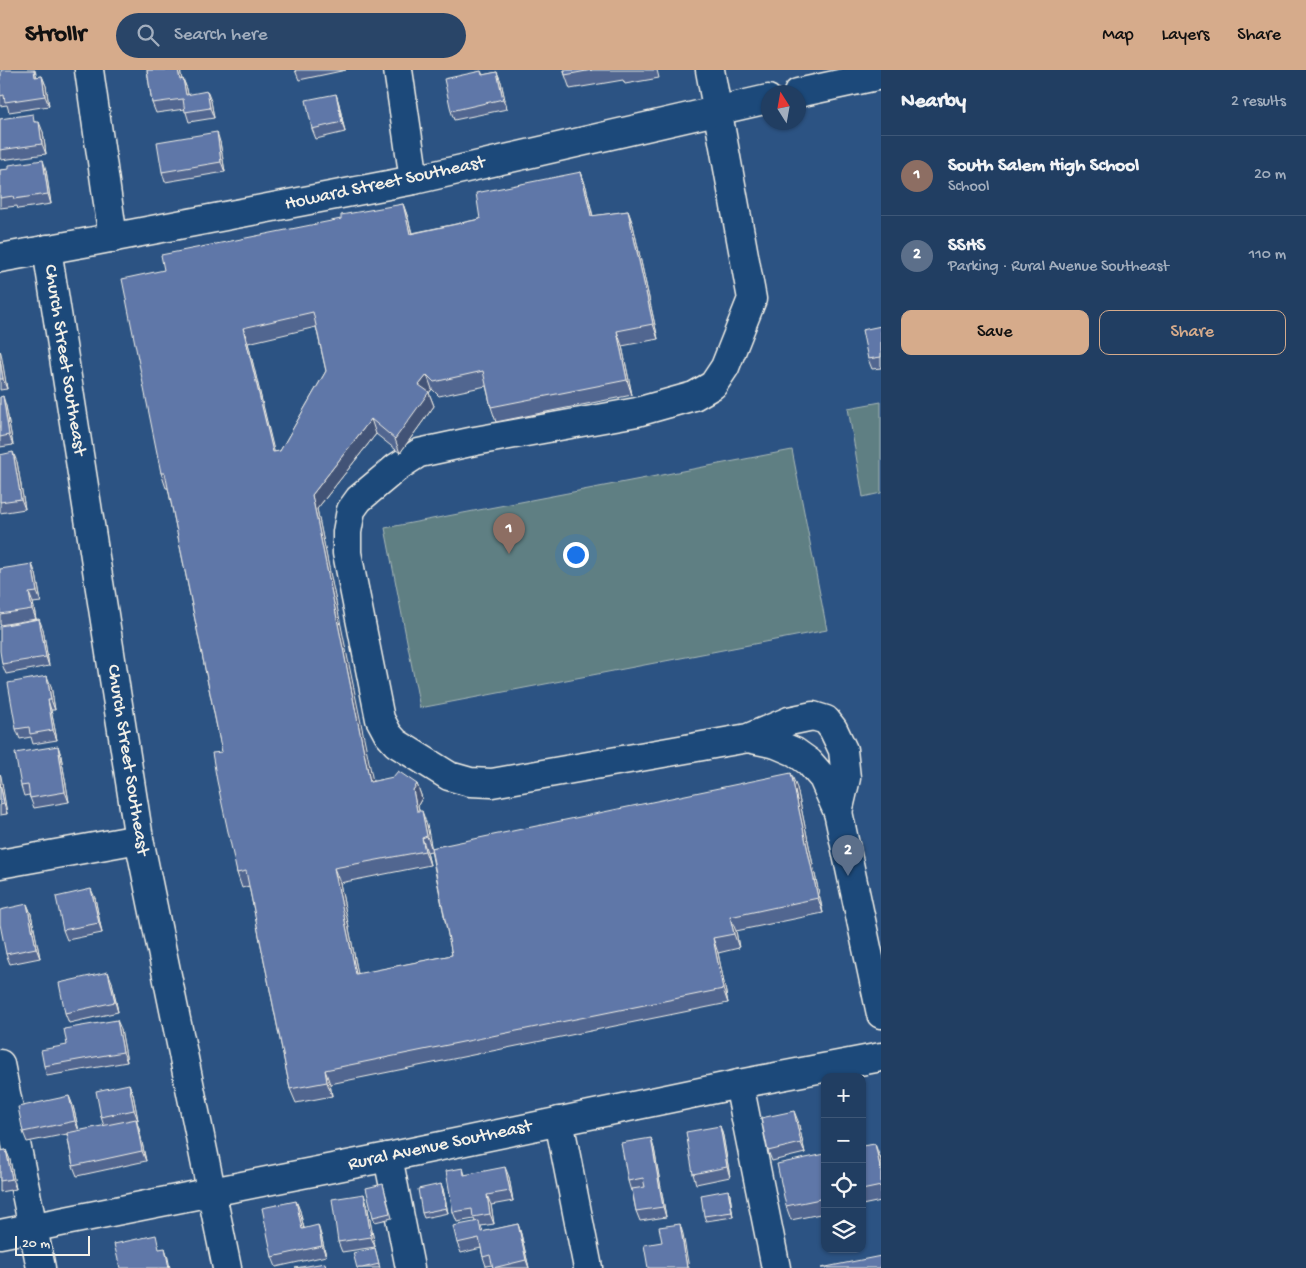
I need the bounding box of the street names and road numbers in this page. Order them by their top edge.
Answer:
street label: Howard Street Southeast [283,151,489,216]
street label: Church Street Southeast [38,263,91,459]
street label: Church Street Southeast [101,663,154,859]
street label: Rural Avenue Southeast [346,1115,536,1177]

